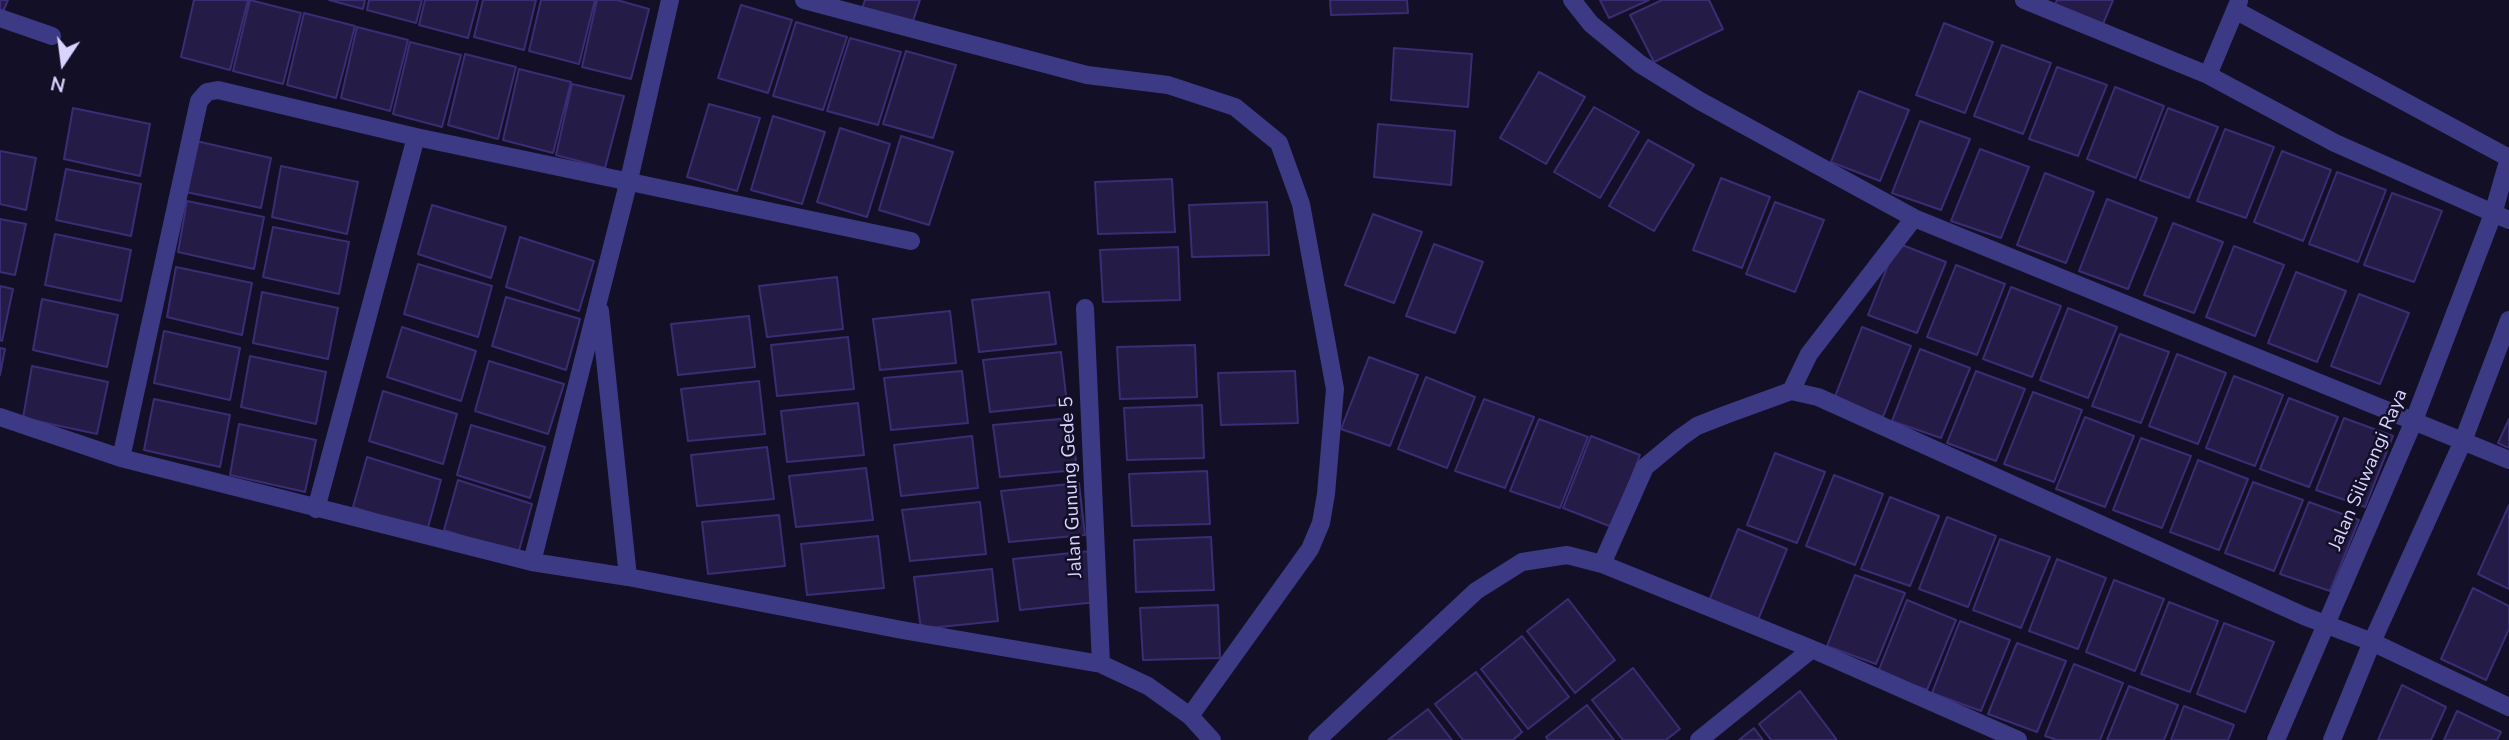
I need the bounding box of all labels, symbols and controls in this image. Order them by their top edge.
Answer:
north arrow [28,28,98,98]
text: N [48,69,68,98]
street label: Jalan Siliwangi Raya [2325,386,2413,554]
street label: Jalan Gunung Gede 5 [1056,396,1088,578]

